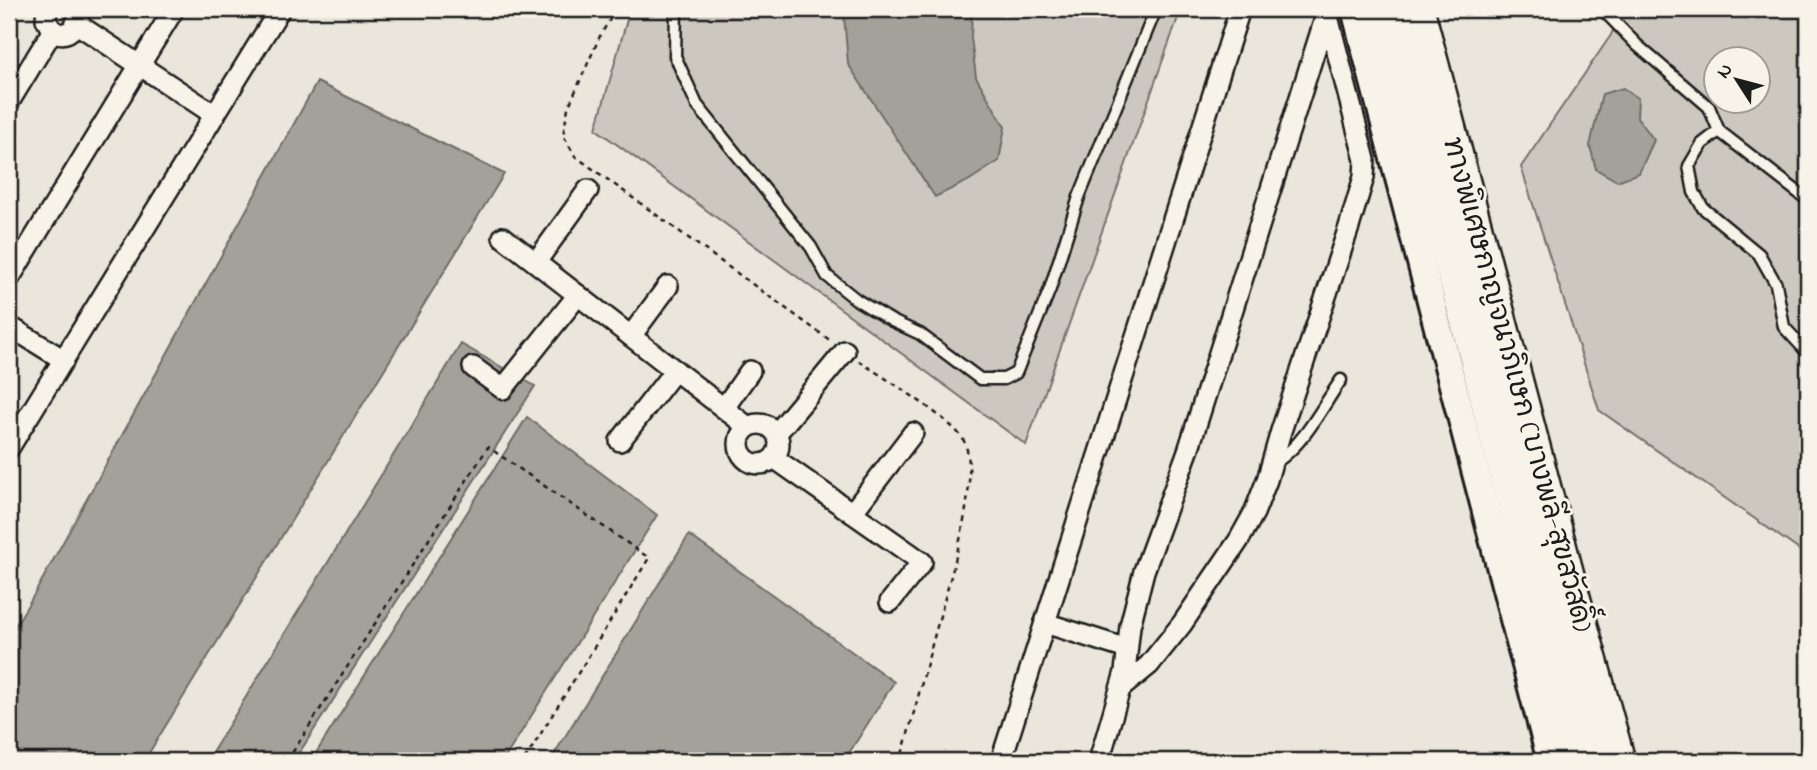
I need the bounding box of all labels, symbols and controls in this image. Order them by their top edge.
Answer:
north arrow [1702,46,1772,116]
text: N [1711,58,1740,85]
street label: ทางพิเศษกาญจนาภิเษก (บางพลี-สุขสวัสดิ์) [1430,131,1609,637]

